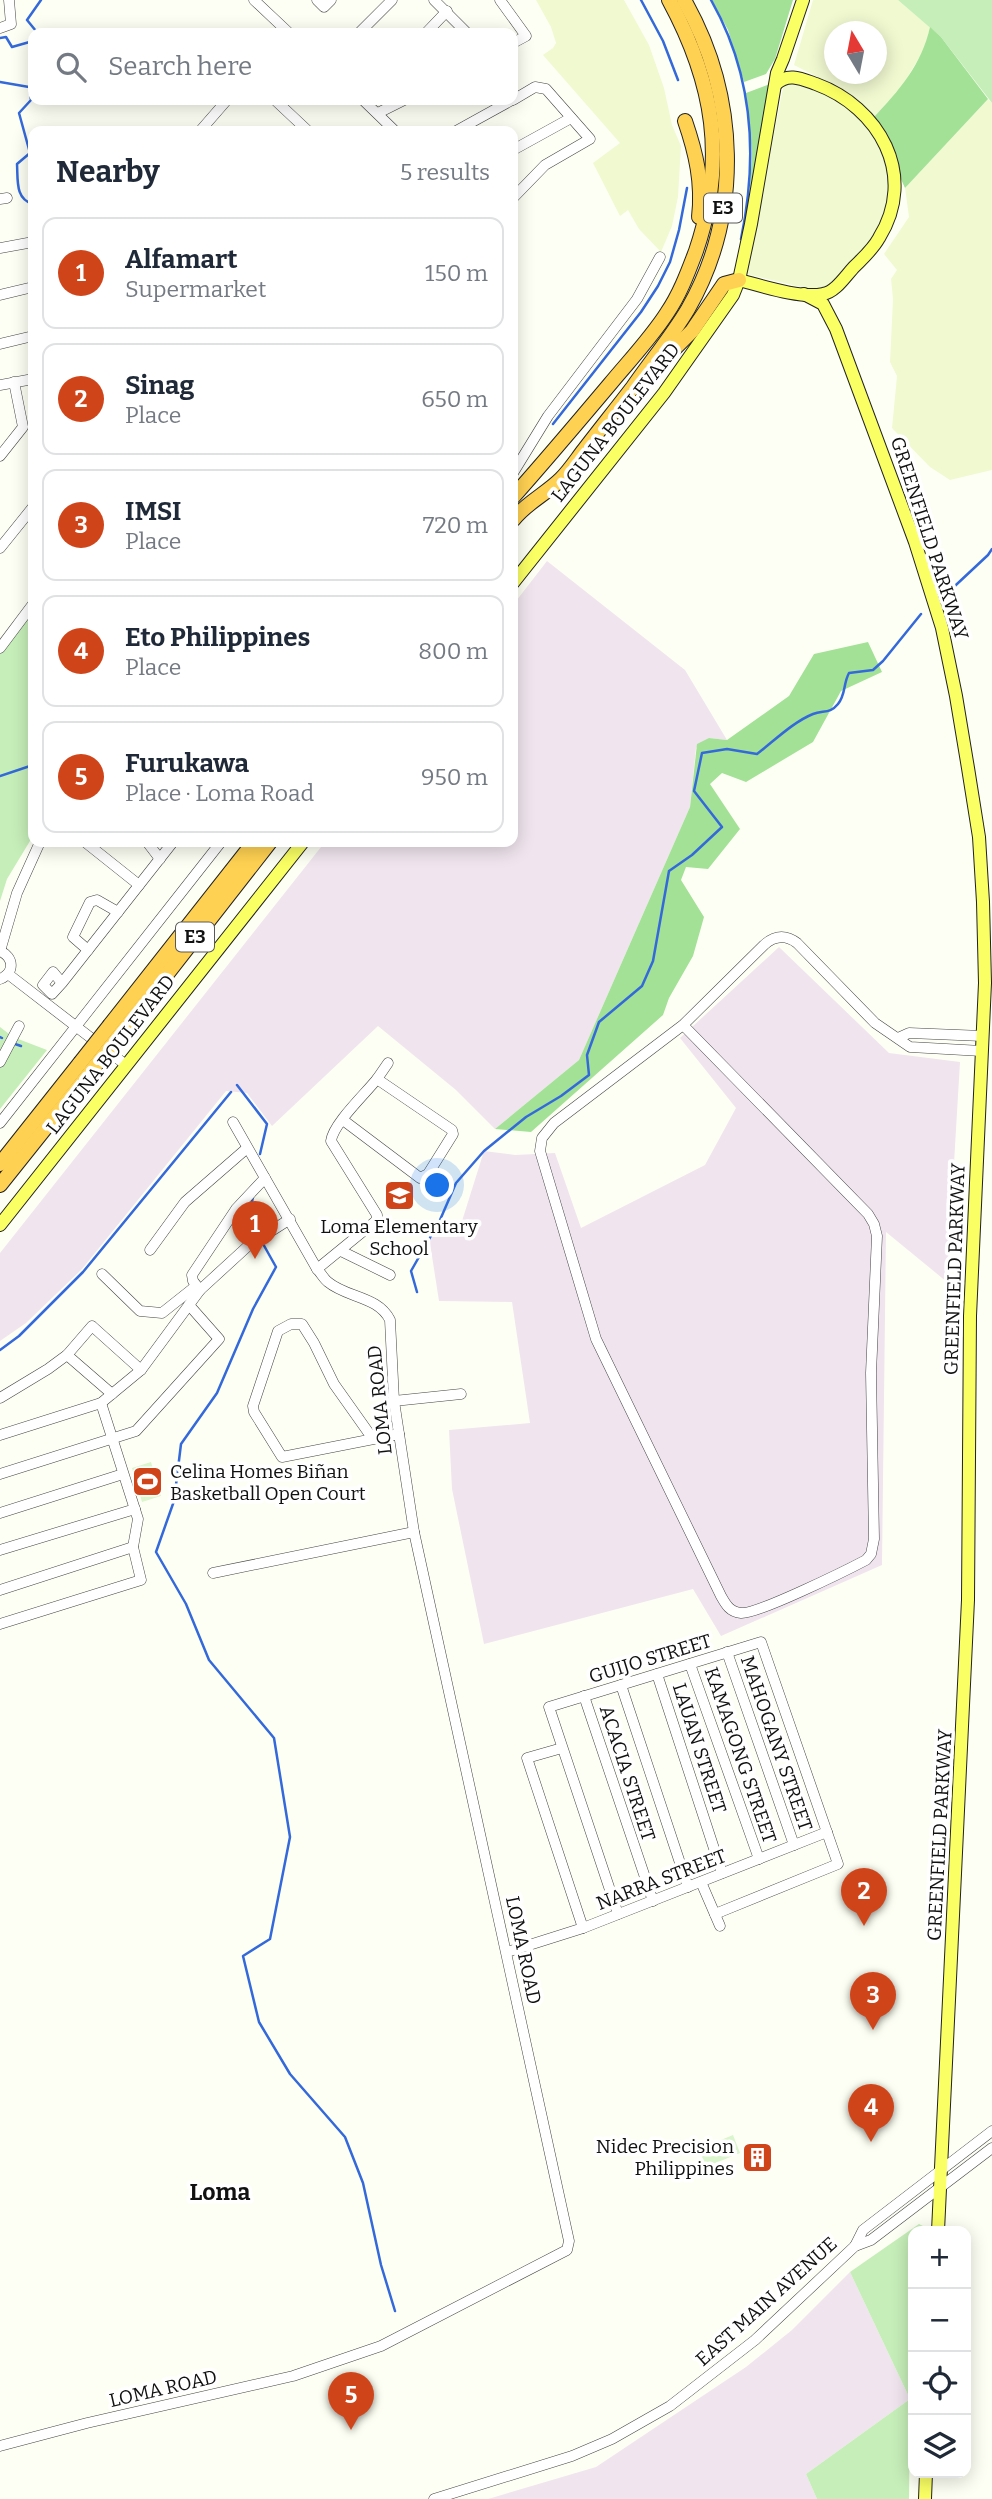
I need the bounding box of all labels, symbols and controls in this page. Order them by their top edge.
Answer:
north arrow [824,21,887,84]
search box [28,28,518,105]
icon: search [52,48,90,86]
text: Search here [108,51,252,82]
text: Nearby [56,154,160,190]
text: 5 results [400,158,490,186]
road number: E3 [704,194,742,223]
text: Alfamart [125,244,238,275]
text: 1 [76,259,86,287]
text: 150 m [425,259,488,287]
text: Supermarket [125,275,266,303]
street label: LAGUNA BOULEVARD [546,338,685,506]
text: Sinag [125,370,195,401]
text: 2 [75,385,87,413]
text: 650 m [421,385,488,413]
text: Place [125,401,181,429]
street label: GREENFIELD PARKWAY [886,434,974,643]
text: IMSI [125,496,181,527]
text: 3 [74,511,88,539]
text: 720 m [423,511,488,539]
text: Place [125,527,181,555]
text: Eto Philippines [125,622,310,653]
text: 4 [74,637,88,665]
text: 800 m [418,637,488,665]
text: Place [125,653,181,681]
text: Furukawa [125,748,249,779]
text: 5 [75,763,87,791]
text: 950 m [421,763,488,791]
text: Place · Loma Road [125,779,314,807]
road number: E3 [176,922,214,952]
street label: LAGUNA BOULEVARD [41,970,180,1138]
street label: GREENFIELD PARKWAY [939,1162,970,1375]
your location [420,1168,454,1202]
school or university icon: Loma Elementary School [382,1178,416,1212]
pin: 1 [232,1201,278,1259]
place label: Loma Elementary School [320,1215,479,1260]
street label: LOMA ROAD [362,1344,397,1456]
place label: Celina Homes Biñan Basketball Open Court [170,1460,366,1505]
sports icon: Celina Homes Biñan Basketball Open Court [130,1465,164,1499]
street label: GUIJO STREET [586,1629,714,1688]
street label: MAHOGANY STREET [736,1653,817,1834]
street label: KAMAGONG STREET [700,1664,781,1846]
street label: LAUAN STREET [668,1680,731,1816]
street label: ACACIA STREET [595,1703,660,1844]
street label: GREENFIELD PARKWAY [922,1728,957,1942]
street label: NARRA STREET [593,1844,729,1915]
pin: 2 [841,1868,887,1926]
street label: LOMA ROAD [501,1894,546,2006]
pin: 3 [850,1972,896,2030]
pin: 4 [848,2084,894,2142]
place label: Nidec Precision Philippines [596,2135,734,2180]
building icon: Nidec Precision Philippines [740,2140,774,2174]
district label: Loma [190,2178,250,2206]
map controls [908,2226,971,2478]
button: + [908,2226,971,2289]
street label: EAST MAIN AVENUE [691,2232,842,2371]
button: − [908,2289,971,2352]
button: locate [908,2352,971,2415]
street label: LOMA ROAD [107,2365,219,2412]
pin: 5 [328,2372,374,2430]
button: layers [908,2415,971,2478]

